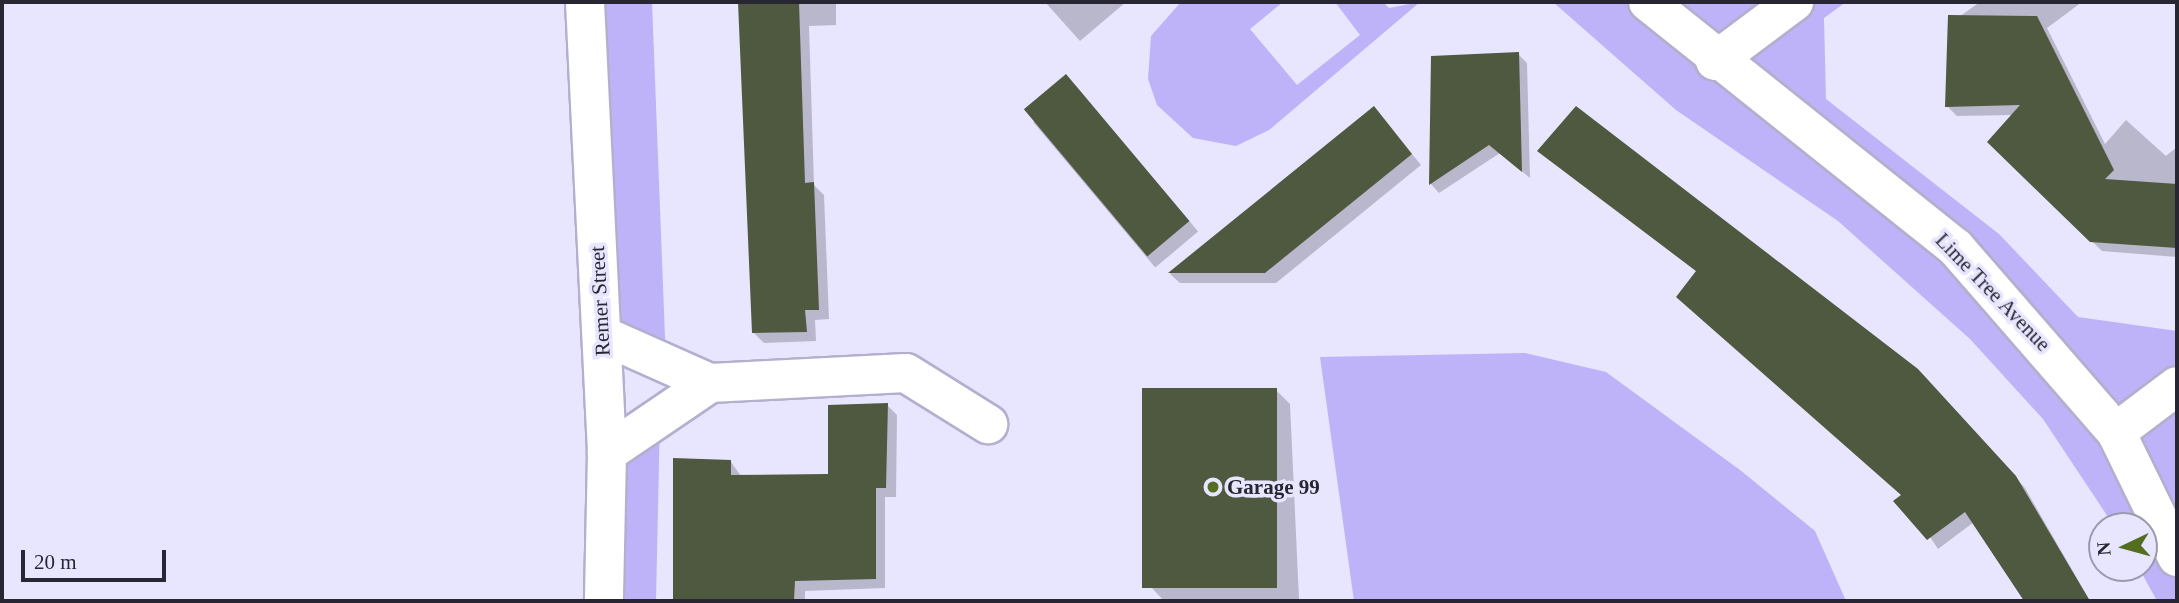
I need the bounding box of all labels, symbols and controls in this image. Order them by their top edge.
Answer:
street label: Lime Tree Avenue [1930,227,2056,357]
street label: Remer Street [585,245,615,357]
place label: Garage 99 [1227,474,1320,500]
marker: Garage 99 [1205,479,1221,495]
north arrow [2088,512,2158,582]
scale bar [24,536,170,580]
text: N [2093,541,2115,556]
text: 20 m [34,550,77,574]

